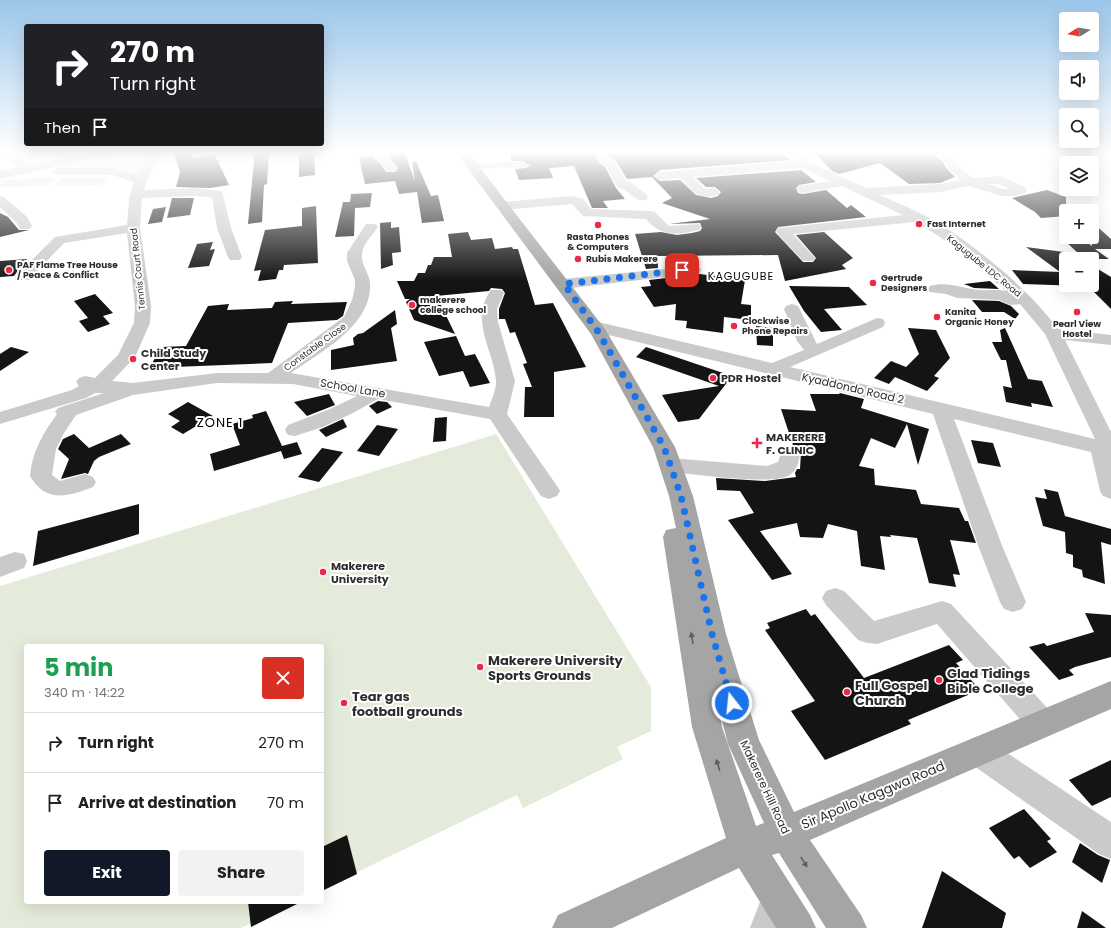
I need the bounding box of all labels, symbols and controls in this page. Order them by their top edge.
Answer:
north arrow [1059,12,1099,52]
map controls [1059,12,1099,292]
text: 270 m [110,33,195,72]
icon: right [44,40,96,92]
button: sound [1059,60,1099,100]
text: Turn right [110,71,196,96]
button: search [1059,108,1099,148]
icon: arrive [89,116,111,138]
text: Then [44,117,81,138]
button: layers [1059,156,1099,196]
button: + [1059,204,1099,244]
place label: Fast Internet [927,218,986,230]
marker: Fast Internet [914,219,924,229]
marker: Rasta Phones & Computers [593,220,603,230]
street label: Tennis Court Road [128,227,148,311]
place label: Rasta Phones & Computers [567,231,629,253]
street label: Kagugube LDC Road [944,232,1024,300]
button: − [1059,252,1099,292]
place label: Rubis Makerere [586,253,658,265]
pin [665,253,699,287]
marker: Rubis Makerere [573,254,583,264]
place label: PAF Flame Tree House / Peace & Conflict [17,259,118,281]
icon: arrive [671,259,693,281]
marker: PAF Flame Tree House / Peace & Conflict [4,265,14,275]
district label: KAGUGUBE [708,268,774,284]
place label: Gertrude Designers [881,272,927,294]
marker: Gertrude Designers [868,278,878,288]
place label: makerere college school [420,294,487,316]
marker: makerere college school [407,300,417,310]
place label: Kanita Organic Honey [945,306,1014,328]
marker: Pearl View Hostel [1072,307,1082,317]
marker: Kanita Organic Honey [932,312,942,322]
place label: Clockwise Phone Repairs [742,315,808,337]
place label: Pearl View Hostel [1053,318,1101,340]
street label: Constable Close [282,320,349,374]
marker: Clockwise Phone Repairs [729,321,739,331]
place label: Child Study Center [141,345,206,374]
marker: Child Study Center [128,354,138,364]
street label: Kyaddondo Road 2 [800,368,906,408]
place label: PDR Hostel [721,370,781,386]
marker: PDR Hostel [708,373,718,383]
street label: School Lane [319,374,387,402]
district label: ZONE 1 [197,413,243,432]
place label: MAKERERE F. CLINIC [766,429,824,458]
marker: MAKERERE F. CLINIC [751,437,763,449]
place label: Makerere University [331,558,389,587]
marker: Makerere University [318,567,328,577]
one-way arrow [689,632,695,644]
text: 5 min [44,651,113,684]
place label: Makerere University Sports Grounds [488,651,624,685]
button: close [262,657,304,699]
marker: Makerere University Sports Grounds [475,662,485,672]
place label: Glad Tidings Bible College [947,664,1034,698]
marker: Glad Tidings Bible College [934,675,944,685]
place label: Full Gospel Church [855,676,928,710]
position arrow [711,682,753,724]
text: 340 m · 14:22 [44,683,125,702]
place label: Tear gas football grounds [352,687,463,721]
marker: Full Gospel Church [842,687,852,697]
marker: Tear gas football grounds [339,698,349,708]
icon: right [44,732,66,754]
text: Turn right [78,732,154,753]
text: 270 m [258,732,304,753]
street label: Makerere Hill Road [736,738,794,836]
street label: Sir Apollo Kaggwa Road [798,756,948,834]
one-way arrow [715,759,721,771]
icon: arrive [44,792,66,814]
text: Arrive at destination [78,792,236,813]
text: 70 m [267,792,304,813]
button: Exit [44,850,170,896]
button: Share [178,850,304,896]
one-way arrow [800,857,808,867]

